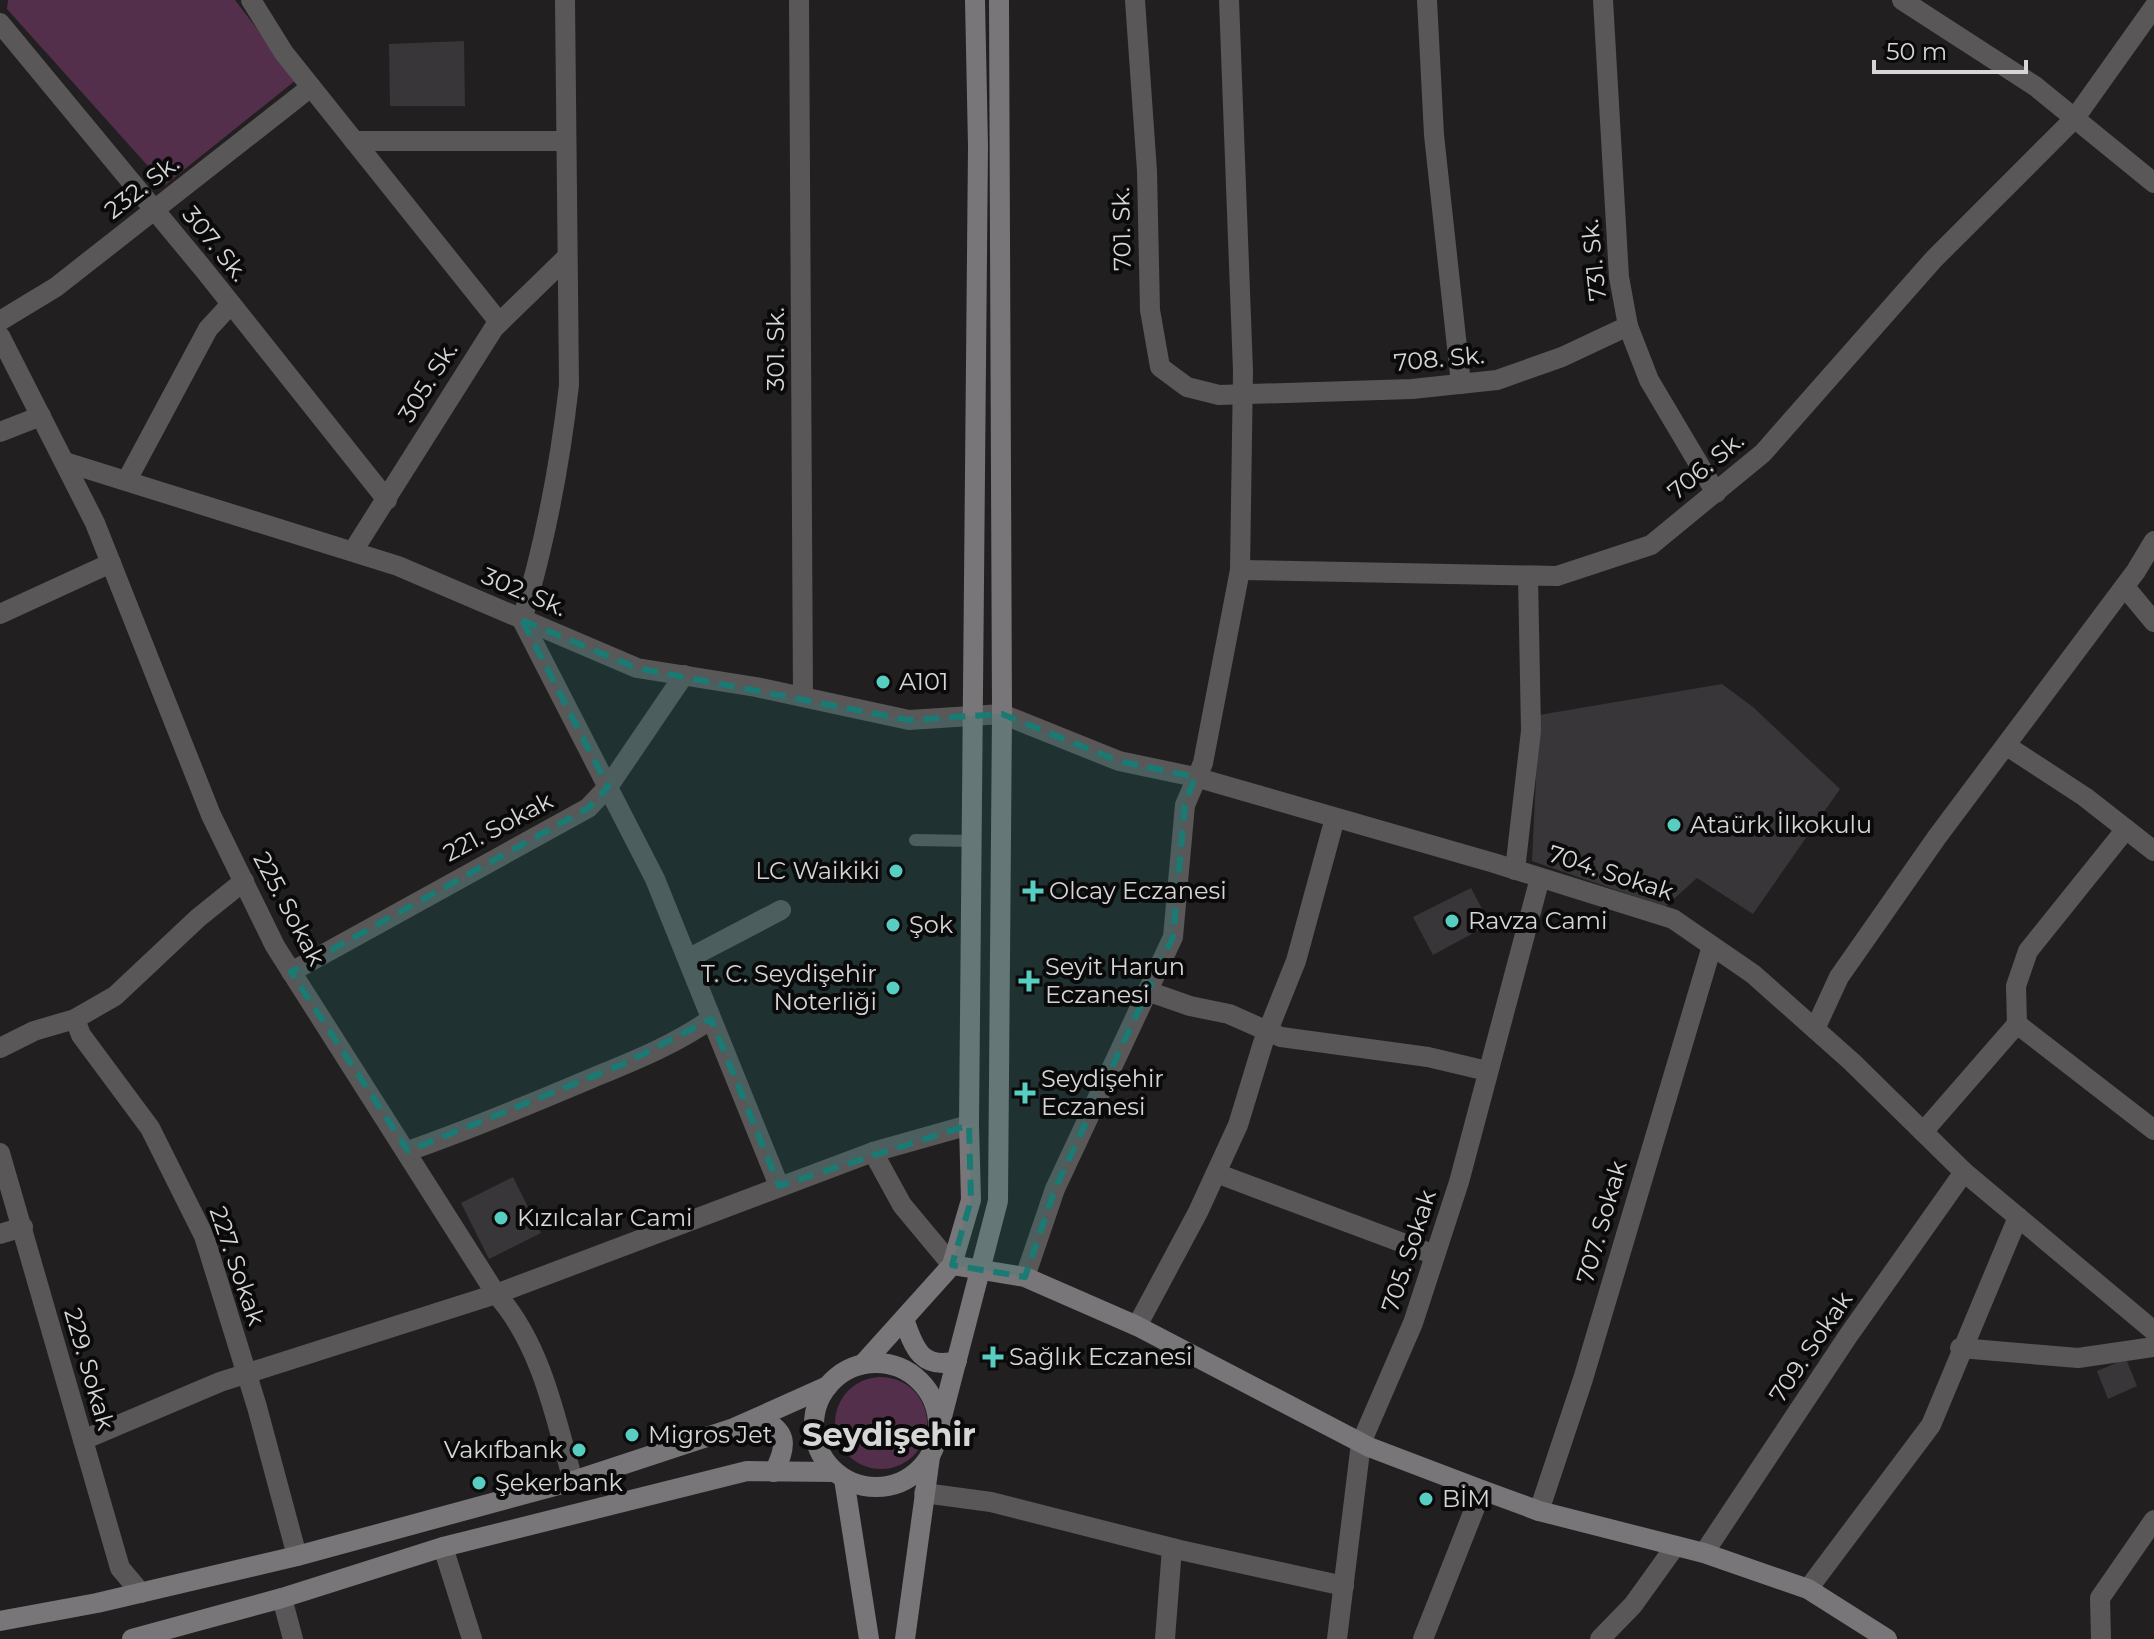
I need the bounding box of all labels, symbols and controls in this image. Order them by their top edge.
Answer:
scale bar [1874,24,2026,74]
text: 50 m [1886,37,1947,66]
street label: 232. Sk. [99,148,185,225]
street label: 701. Sk. [1106,187,1137,271]
street label: 307. Sk. [176,200,254,287]
street label: 731. Sk. [1575,218,1612,302]
street label: 301. Sk. [761,307,790,391]
street label: 305. Sk. [392,336,463,427]
street label: 708. Sk. [1392,340,1486,377]
street label: 706. Sk. [1662,426,1750,506]
street label: 302. Sk. [478,561,571,622]
place label: A101 [899,667,948,696]
marker: A101 [874,673,892,691]
street label: 221. Sokak [438,785,558,867]
place label: Ataürk İlkokulu [1690,810,1872,839]
marker: Ataürk İlkokulu [1665,816,1683,834]
street label: 704. Sokak [1545,839,1678,907]
street label: 225. Sokak [247,847,332,971]
place label: LC Waikiki [755,856,880,885]
marker: LC Waikiki [887,862,905,880]
place label: Olcay Eczanesi [1049,876,1227,905]
marker: Olcay Eczanesi [1024,882,1042,900]
place label: Ravza Cami [1468,906,1608,935]
place label: Şok [909,910,954,939]
marker: Ravza Cami [1443,912,1461,930]
marker: Şok [884,916,902,934]
place label: Seyit Harun Eczanesi [1045,952,1185,1009]
place label: T. C. Seydişehir Noterliği [701,959,877,1016]
marker: Seyit Harun Eczanesi [1020,972,1038,990]
marker: T. C. Seydişehir Noterliği [884,979,902,997]
place label: Seydişehir Eczanesi [1041,1064,1164,1121]
marker: Seydişehir Eczanesi [1016,1084,1034,1102]
street label: 707. Sokak [1570,1157,1633,1286]
street label: 705. Sokak [1375,1185,1442,1316]
street label: 227. Sokak [204,1203,272,1330]
place label: Kızılcalar Cami [517,1203,693,1232]
marker: Kızılcalar Cami [492,1209,510,1227]
street label: 709. Sokak [1763,1285,1859,1408]
street label: 229. Sokak [58,1305,121,1434]
place label: Sağlık Eczanesi [1009,1342,1192,1371]
marker: Sağlık Eczanesi [984,1348,1002,1366]
district label: Seydişehir [802,1415,976,1454]
place label: Migros Jet [648,1420,773,1449]
marker: Migros Jet [623,1426,641,1444]
place label: Vakıfbank [444,1435,564,1464]
marker: Vakıfbank [570,1441,588,1459]
place label: Şekerbank [495,1468,624,1497]
marker: Şekerbank [470,1474,488,1492]
place label: BİM [1442,1484,1490,1513]
marker: BİM [1417,1490,1435,1508]

